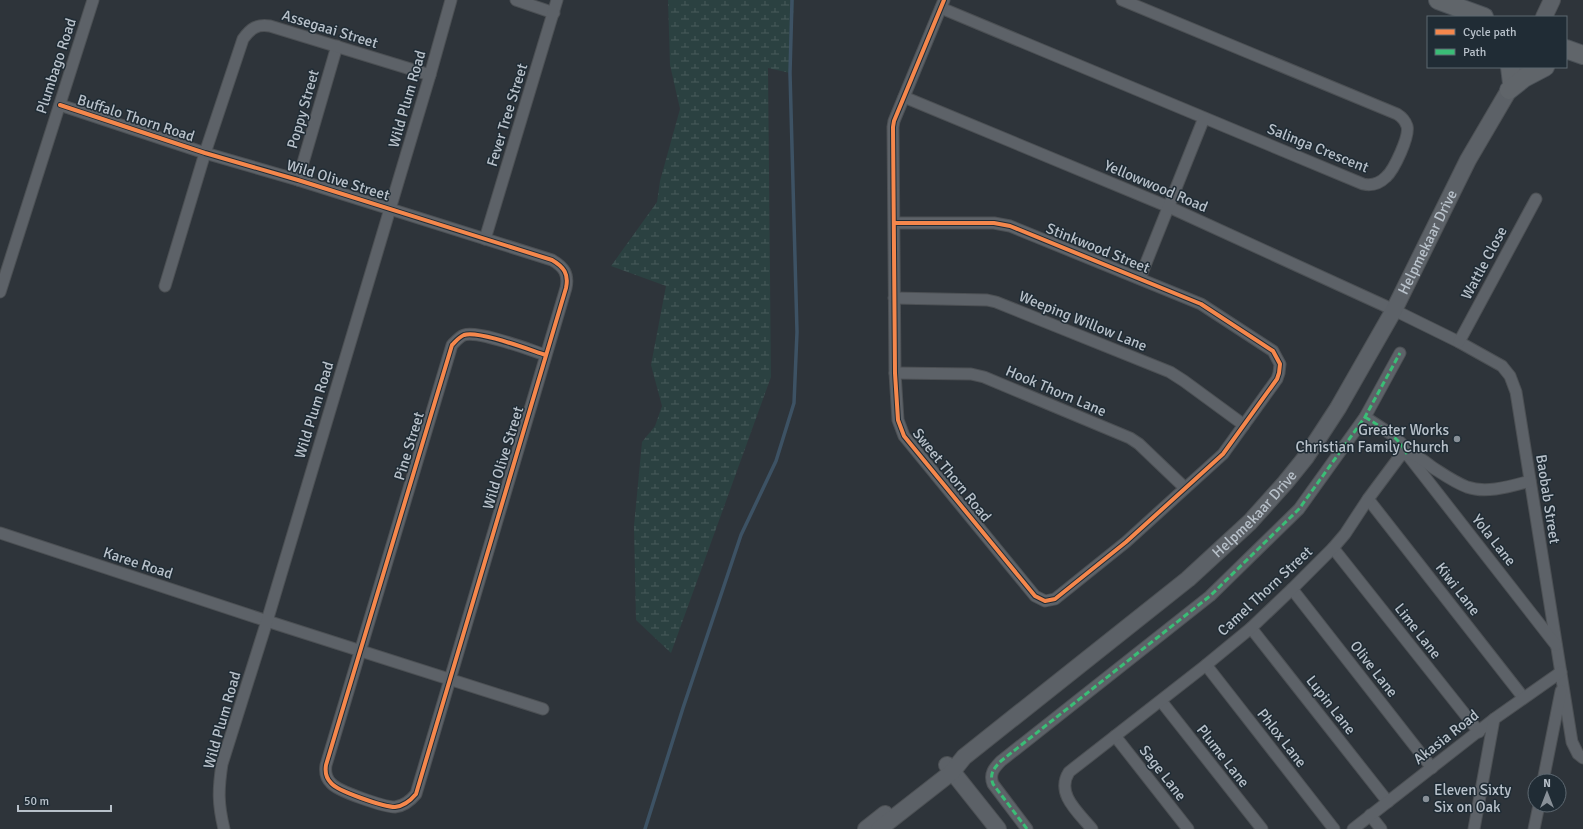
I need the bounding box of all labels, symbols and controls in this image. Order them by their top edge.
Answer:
street label: Assegaai Street [280,6,380,52]
street label: Plumbago Road [32,16,80,116]
legend [1427,16,1567,68]
text: Cycle path [1463,25,1516,40]
text: Path [1463,45,1486,60]
street label: Wild Plum Road [384,48,430,150]
street label: Fever Tree Street [483,61,531,169]
street label: Poppy Street [283,67,323,151]
street label: Buffalo Thorn Road [75,91,197,145]
street label: Salinga Crescent [1265,119,1371,177]
street label: Wild Olive Street [284,156,392,204]
street label: Yellowwood Road [1102,156,1211,216]
street label: Helpmekaar Drive [1394,187,1461,298]
street label: Stinkwood Street [1044,219,1152,277]
street label: Wattle Close [1457,223,1511,303]
street label: Weeping Willow Lane [1016,287,1150,355]
street label: Wild Plum Road [291,359,337,461]
street label: Hook Thorn Lane [1003,362,1109,420]
street label: Wild Olive Street [479,404,527,512]
street label: Pine Street [390,410,428,482]
place label: Greater Works Christian Family Church [1295,421,1449,456]
street label: Sweet Thorn Road [909,425,995,525]
marker: Greater Works Christian Family Church [1452,434,1462,444]
street label: Baobab Street [1532,453,1564,545]
street label: Helpmekaar Drive [1208,467,1301,561]
street label: Yola Lane [1468,511,1520,569]
street label: Camel Thorn Street [1214,542,1316,640]
street label: Karee Road [101,543,175,583]
street label: Kiwi Lane [1432,559,1484,619]
street label: Lime Lane [1391,600,1445,662]
street label: Olive Lane [1346,637,1402,701]
street label: Wild Plum Road [199,669,245,771]
street label: Lupin Lane [1302,672,1360,738]
street label: Phlox Lane [1253,705,1311,771]
street label: Akasia Road [1410,706,1482,768]
street label: Plume Lane [1193,721,1253,791]
street label: Sage Lane [1136,742,1190,804]
north arrow [1527,773,1567,813]
text: N [1543,777,1551,790]
place label: Eleven Sixty Six on Oak [1434,781,1511,816]
scale bar [18,787,111,813]
text: 50 m [24,794,49,809]
marker: Eleven Sixty Six on Oak [1421,794,1431,804]

